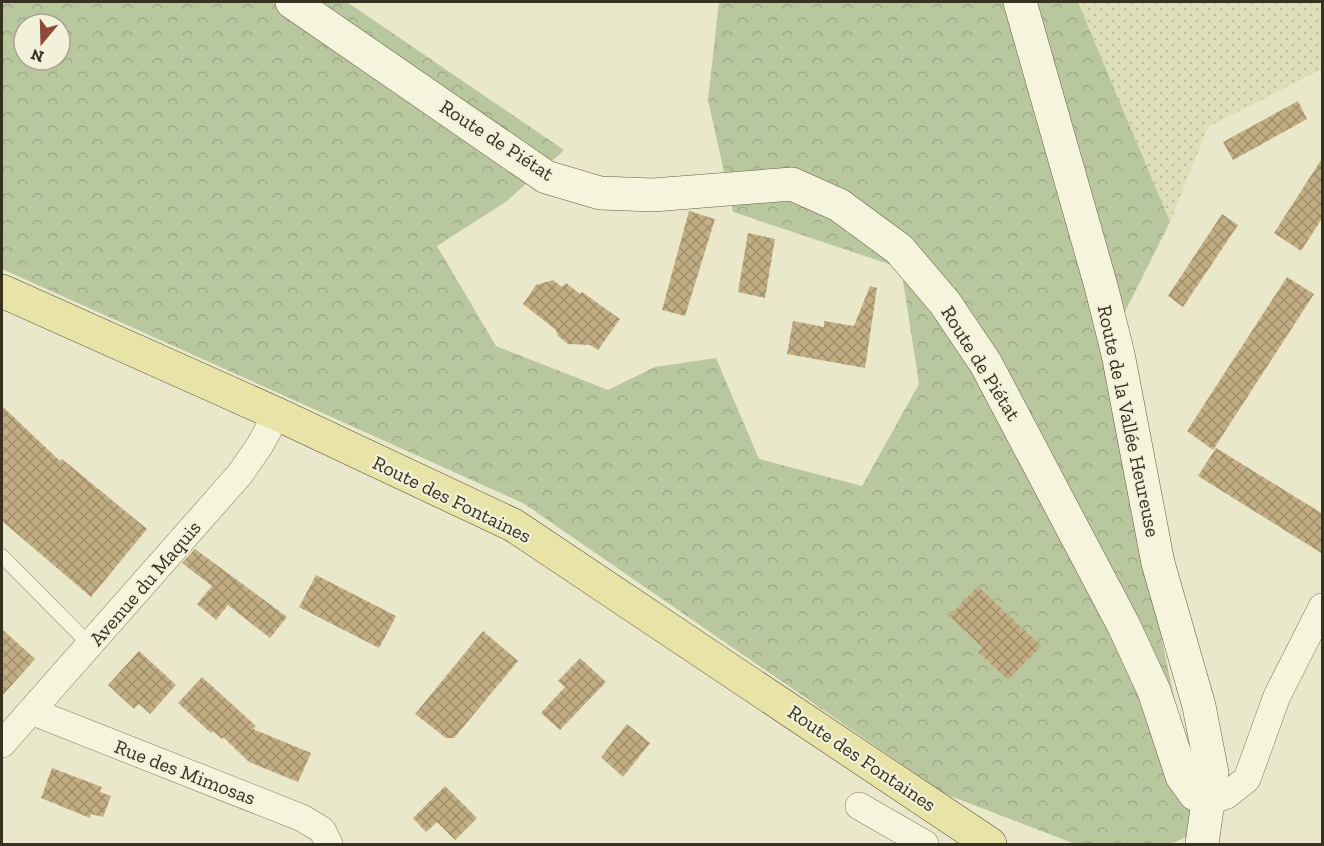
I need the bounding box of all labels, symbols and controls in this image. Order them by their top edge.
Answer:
north arrow [12,12,72,72]
text: N [28,45,46,67]
street label: Route de Piétat [436,94,559,186]
street label: Route de Piétat [936,301,1026,425]
street label: Route de la Vallée Heureuse [1093,303,1165,539]
street label: Route des Fontaines [369,450,535,548]
street label: Avenue du Maquis [84,516,206,650]
street label: Route des Fontaines [783,700,941,816]
street label: Rue des Mimosas [111,734,259,810]

